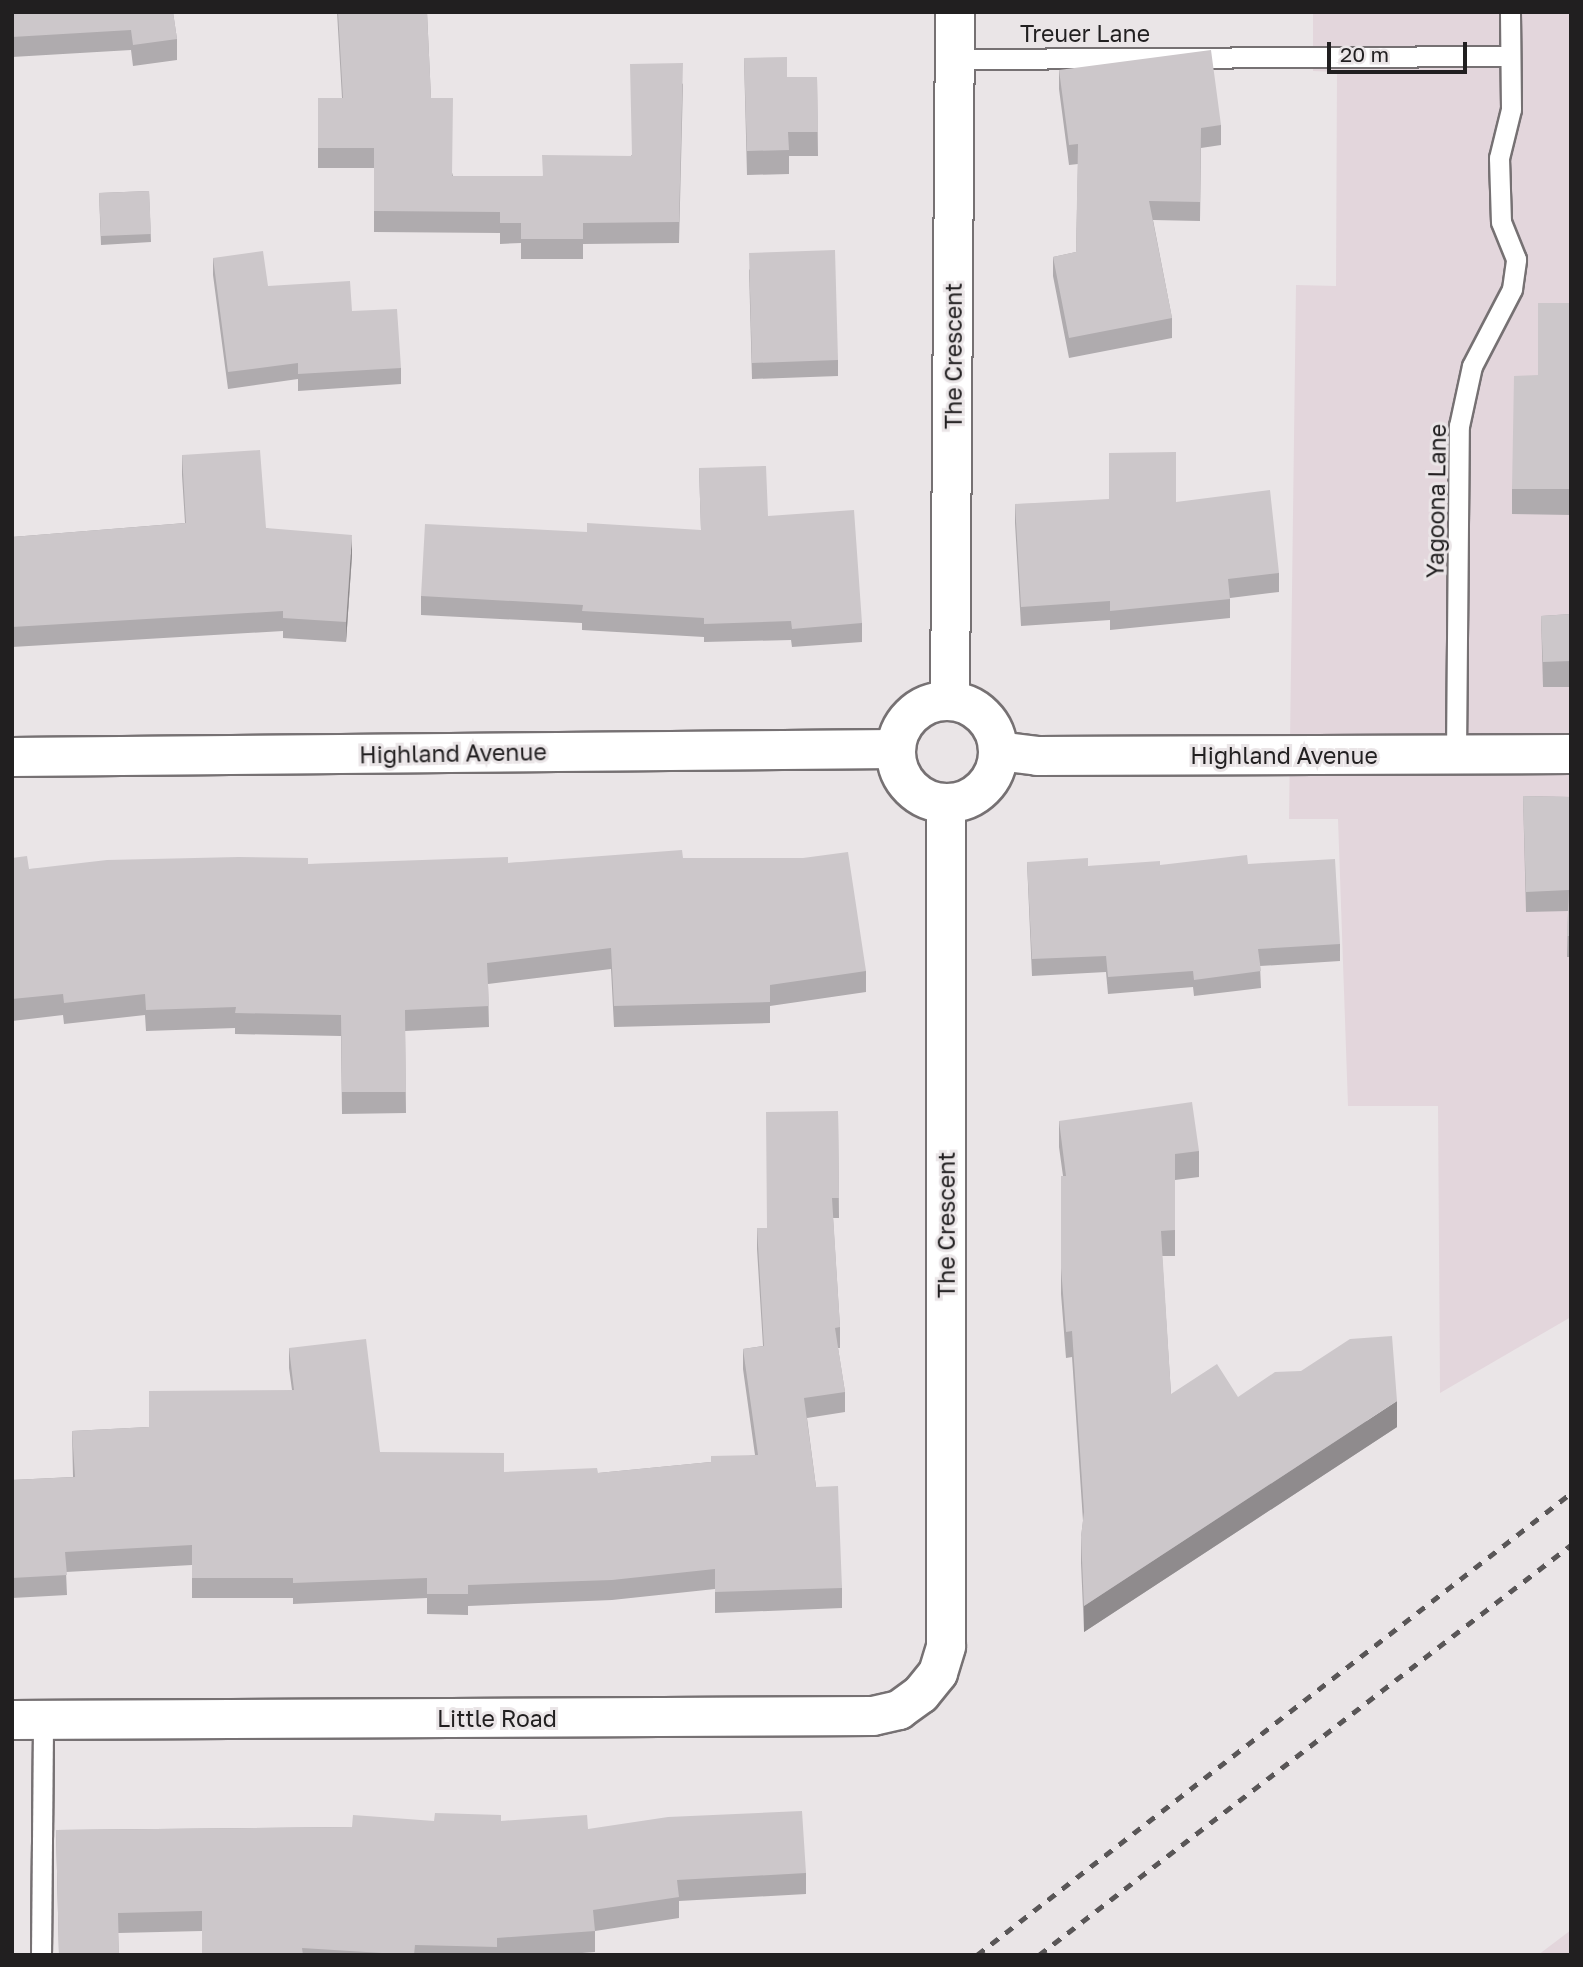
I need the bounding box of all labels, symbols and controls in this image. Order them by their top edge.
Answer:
street label: Treuer Lane [1020,19,1150,47]
scale bar [1331,28,1471,72]
text: 20 m [1340,41,1389,67]
street label: The Crescent [939,283,967,429]
street label: Yagoona Lane [1421,424,1451,578]
street label: Highland Avenue [359,738,547,768]
street label: Highland Avenue [1190,741,1378,769]
street label: The Crescent [932,1152,960,1298]
street label: Little Road [437,1704,557,1732]

